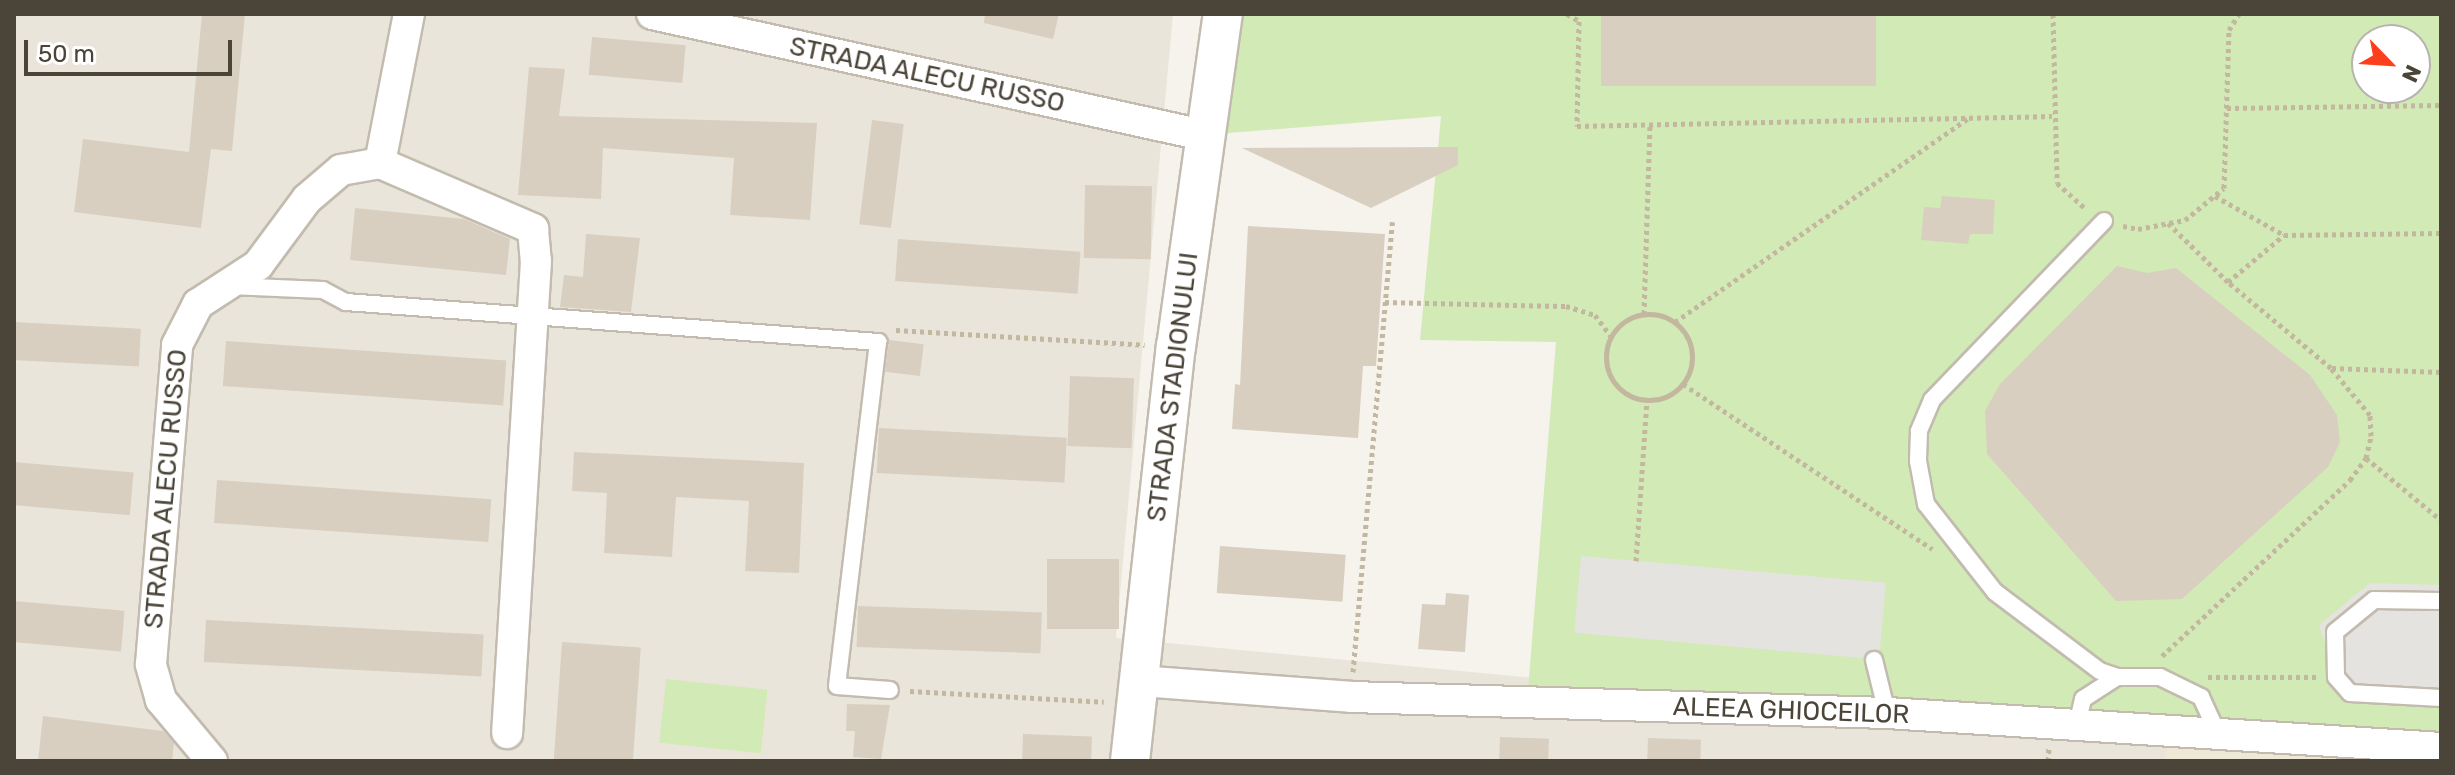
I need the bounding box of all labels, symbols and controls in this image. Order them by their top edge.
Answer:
scale bar [28,24,236,74]
north arrow [2351,24,2431,104]
street label: STRADA ALECU RUSSO [786,30,1068,120]
text: 50 m [38,40,95,68]
text: N [2396,61,2427,86]
street label: STRADA STADIONULUI [1141,250,1205,524]
street label: STRADA ALECU RUSSO [138,347,194,631]
street label: ALEEA GHIOCEILOR [1672,691,1910,731]

